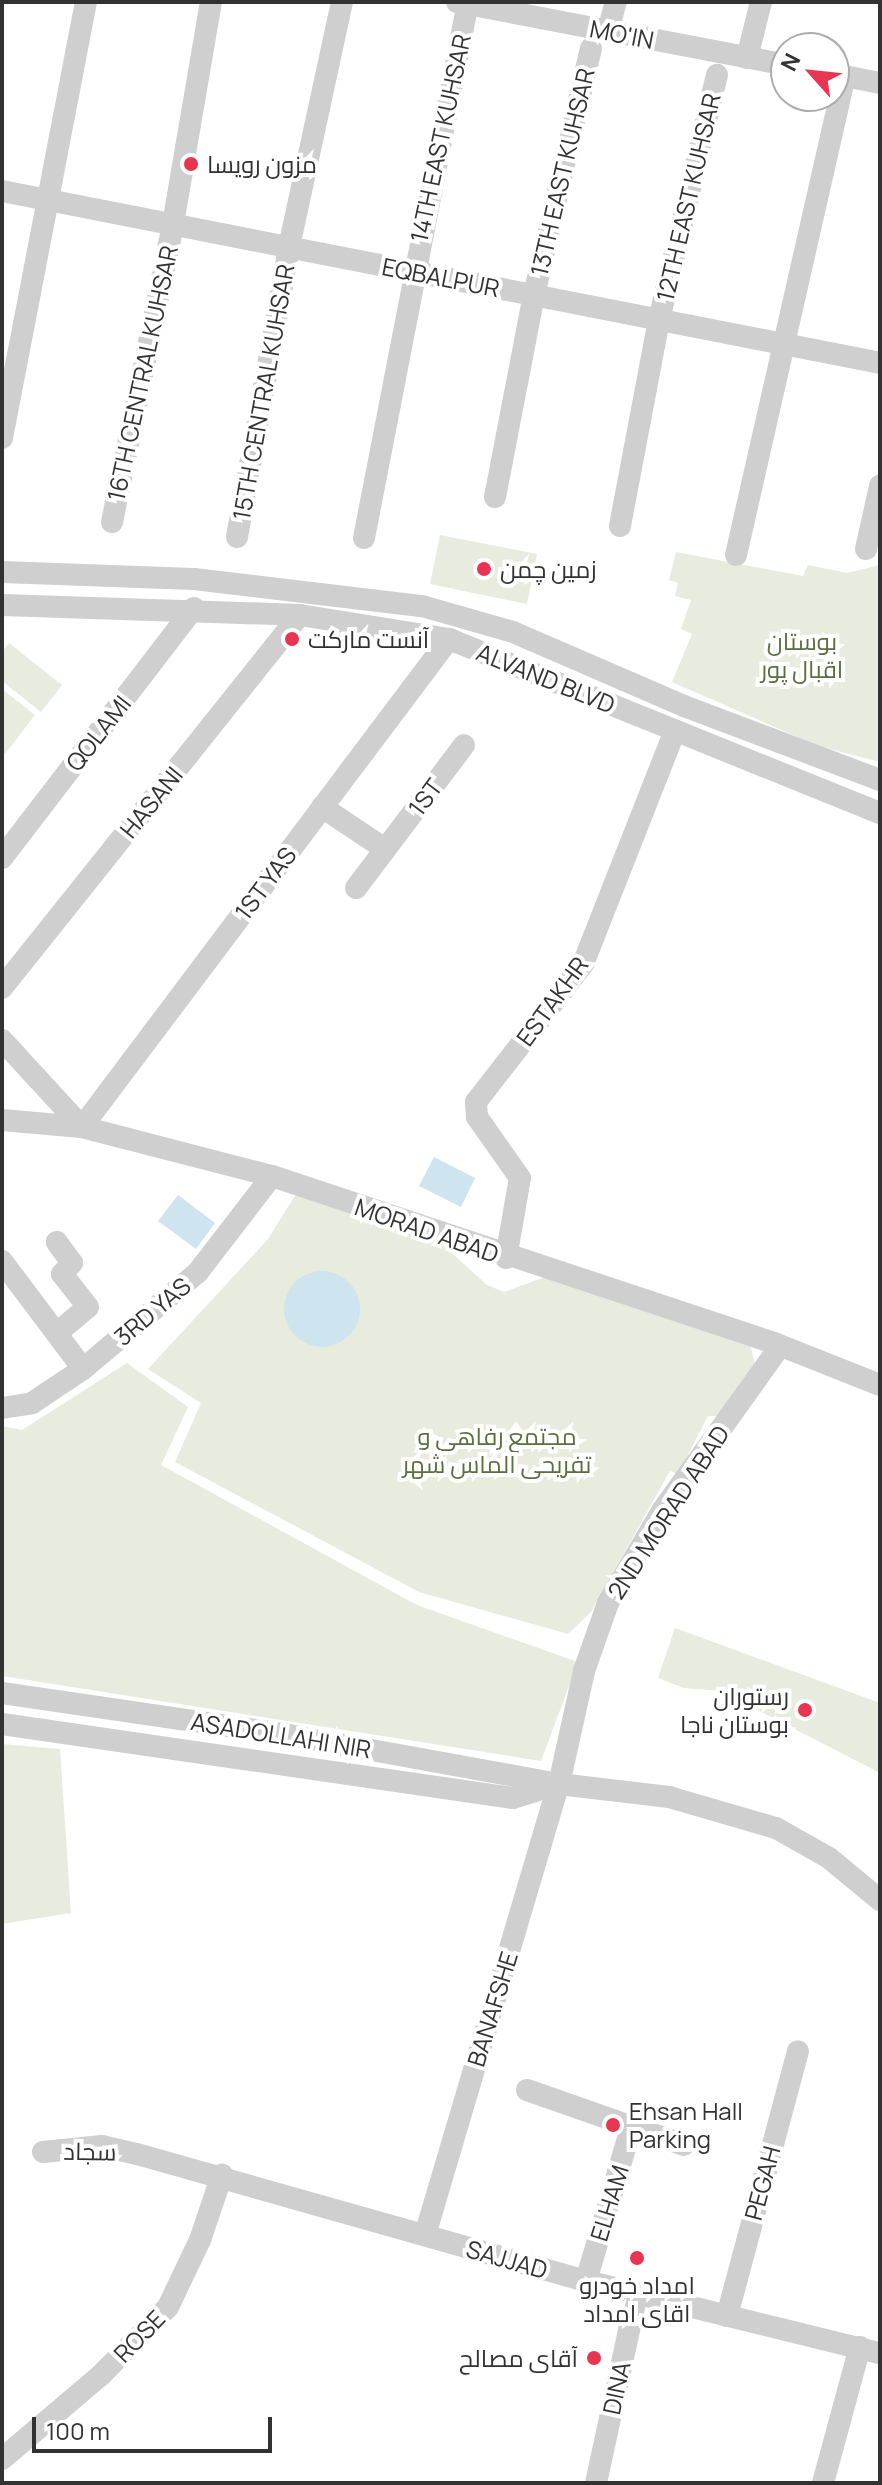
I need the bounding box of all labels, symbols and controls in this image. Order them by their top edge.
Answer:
street label: MO'IN [588,14,656,54]
street label: 14TH EAST KUHSAR [404,31,476,245]
north arrow [770,32,850,112]
text: N [773,48,807,76]
street label: 13TH EAST KUHSAR [524,65,600,279]
street label: 12TH EAST KUHSAR [650,90,726,304]
place label: مزون رویسا [207,150,317,178]
marker: مزون رویسا [182,155,200,173]
street label: 16TH CENTRAL KUHSAR [101,242,183,504]
street label: EQBALPUR [380,252,502,302]
street label: 15TH CENTRAL KUHSAR [226,261,300,523]
place label: زمین چمن [500,555,597,583]
marker: زمین چمن [475,560,493,578]
place label: آنست مارکت [308,625,429,653]
park label: بوستان اقبال پور [761,627,843,683]
marker: آنست مارکت [283,630,301,648]
street label: ALVAND BLVD [473,637,619,719]
street label: QOLAMI [60,689,136,777]
street label: HASANI [114,761,188,843]
street label: 1ST [402,773,448,821]
street label: 1ST YAS [228,841,302,925]
street label: ESTAKHR [510,951,594,1051]
street label: MORAD ABAD [351,1192,503,1268]
street label: 3RD YAS [108,1271,196,1351]
street label: 2ND MORAD ABAD [601,1420,735,1604]
park label: مجتمع رفاهی و تفریحی الماس شهر [403,1422,591,1478]
place label: رستوران بوستان ناجا [680,1682,789,1738]
marker: رستوران بوستان ناجا [796,1701,814,1719]
street label: ASADOLLAHI NIR [189,1707,373,1763]
street label: BANAFSHE [461,1948,523,2070]
place label: Ehsan Hall Parking [629,2097,743,2153]
marker: Ehsan Hall Parking [604,2116,622,2134]
street label: سجاد [63,2136,117,2166]
street label: PEGAH [738,2143,786,2223]
street label: ELHAM [584,2162,634,2244]
street label: SAJJAD [463,2234,551,2284]
marker: امداد خودرو اقای امداد [628,2249,646,2267]
place label: امداد خودرو اقای امداد [579,2271,695,2327]
street label: ROSE [107,2304,171,2368]
place label: آقای مصالح [459,2344,578,2372]
marker: آقای مصالح [585,2349,603,2367]
street label: DINA [596,2359,636,2417]
scale bar [36,2401,276,2451]
text: 100 m [46,2414,110,2447]

